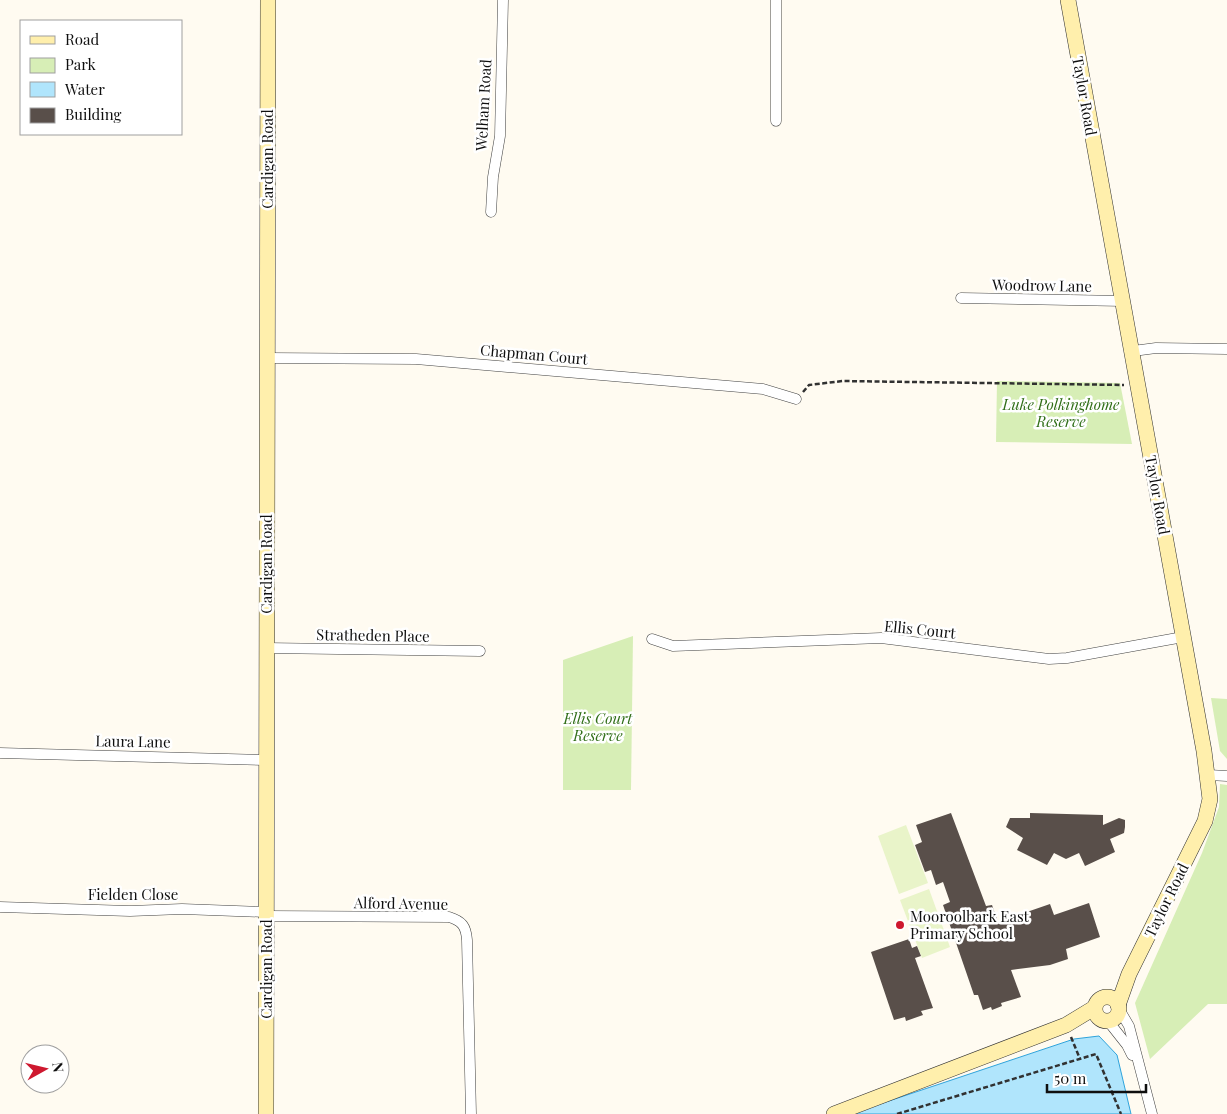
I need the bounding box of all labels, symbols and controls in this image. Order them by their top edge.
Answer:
legend [20,20,182,135]
text: Road [65,29,99,49]
text: Park [65,54,97,74]
street label: Taylor Road [1068,55,1102,138]
street label: Welham Road [471,58,495,152]
text: Water [64,79,105,99]
text: Building [65,104,122,124]
street label: Cardigan Road [257,109,277,209]
street label: Woodrow Lane [991,274,1092,296]
street label: Chapman Court [479,339,589,369]
park label: Luke Polkinghome Reserve [1001,394,1120,431]
street label: Taylor Road [1141,454,1175,537]
street label: Cardigan Road [256,514,276,614]
street label: Ellis Court [883,615,957,643]
street label: Stratheden Place [316,624,430,646]
park label: Ellis Court Reserve [563,708,633,745]
street label: Laura Lane [95,730,171,752]
street label: Taylor Road [1139,859,1193,940]
street label: Fielden Close [88,884,178,904]
street label: Alford Avenue [353,892,448,914]
place label: Mooroolbark East Primary School [910,906,1030,943]
street label: Cardigan Road [256,919,276,1019]
marker: Mooroolbark East Primary School [894,919,906,931]
north arrow [20,1044,70,1094]
text: N [48,1061,68,1073]
scale bar [1047,1062,1146,1094]
text: 50 m [1054,1068,1087,1088]

